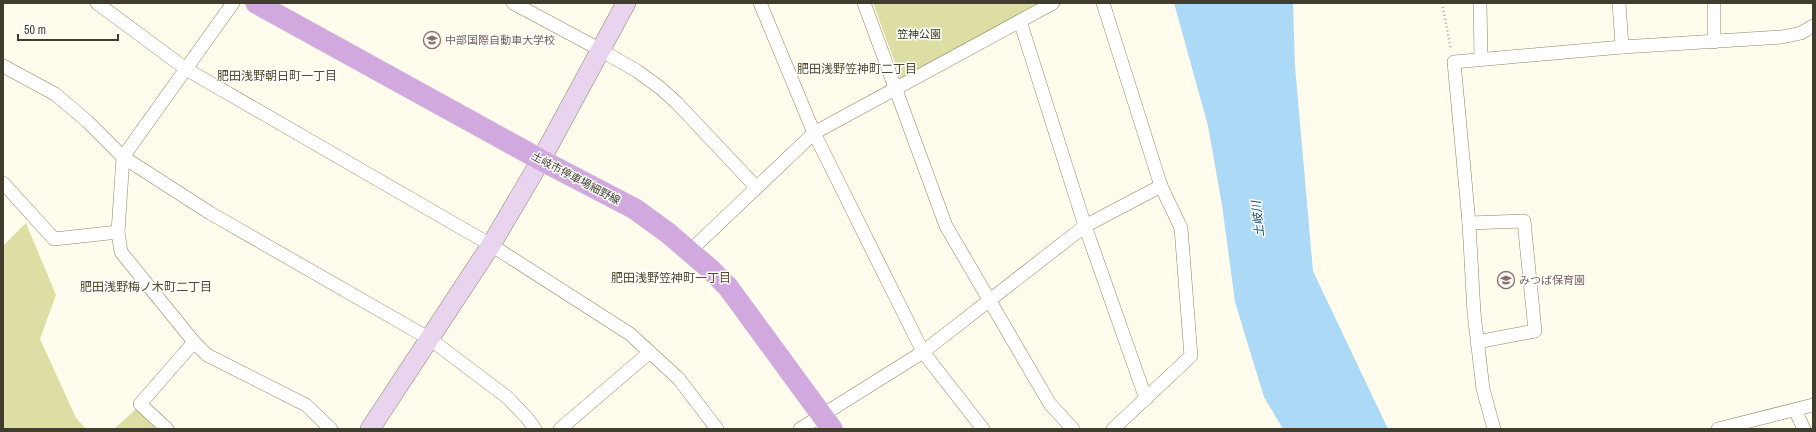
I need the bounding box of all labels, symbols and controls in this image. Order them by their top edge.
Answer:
scale bar [18,16,118,42]
text: 50 m [24,22,46,38]
park label: 笠神公園 [897,27,941,41]
school or university icon: 中部国際自動車大学校 [422,30,442,50]
place label: 中部国際自動車大学校 [445,33,555,47]
district label: 肥田浅野笠神町二丁目 [797,61,917,77]
district label: 肥田浅野朝日町一丁目 [217,68,337,84]
street label: 土岐市停車場細野線 [529,149,623,207]
water label: 土岐川 [1248,198,1268,238]
district label: 肥田浅野笠神町一丁目 [611,270,731,286]
school or university icon: みつば保育園 [1496,270,1516,290]
place label: みつば保育園 [1519,273,1585,287]
district label: 肥田浅野梅ノ木町二丁目 [80,279,212,295]

